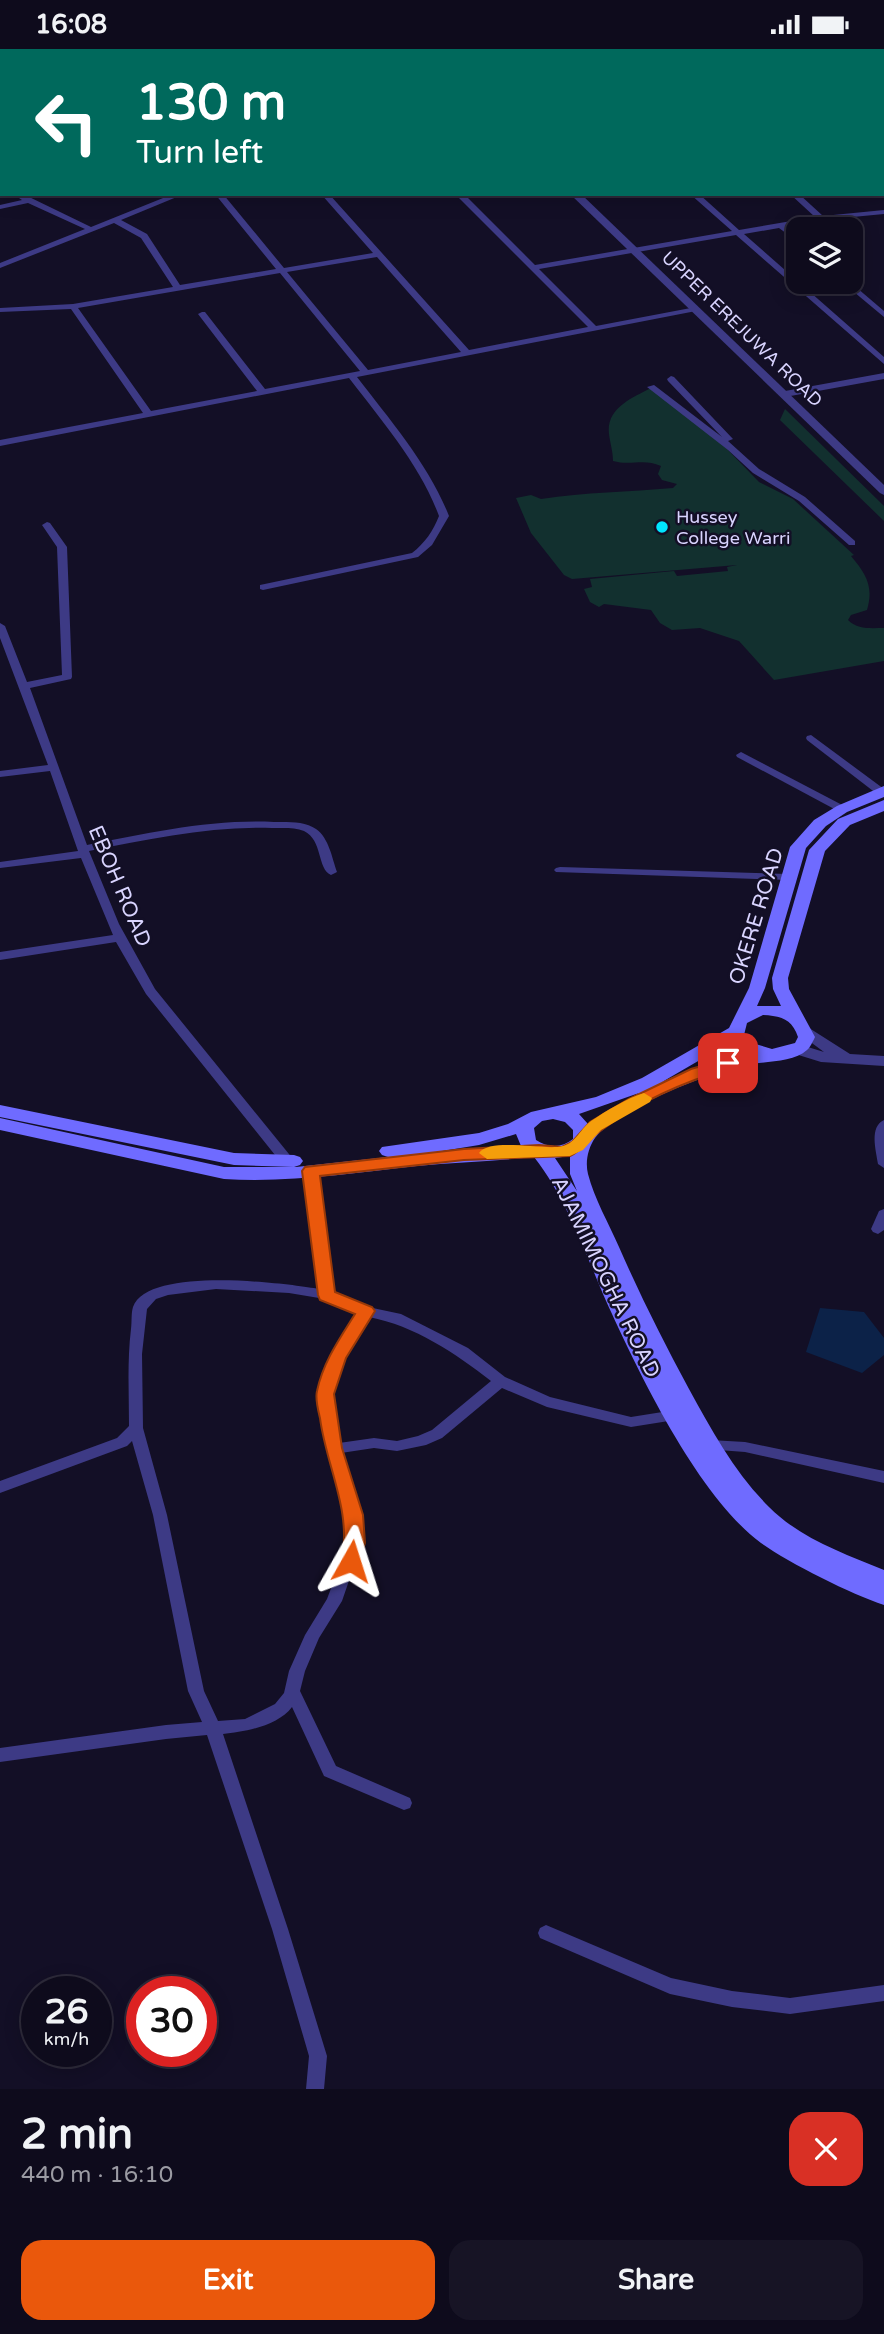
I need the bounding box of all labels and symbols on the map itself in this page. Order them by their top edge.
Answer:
street label: UPPER EREJUWA ROAD [657,246,827,412]
place label: Hussey College Warri [676,506,790,549]
marker: Hussey College Warri [654,519,670,535]
street label: EBOH ROAD [83,822,156,951]
street label: OKERE ROAD [724,845,789,987]
pin [698,1033,758,1093]
street label: AJAMIMOGHA ROAD [546,1173,665,1382]
position arrow [314,1524,388,1598]
speed limit sign: 30 [126,1976,217,2067]

